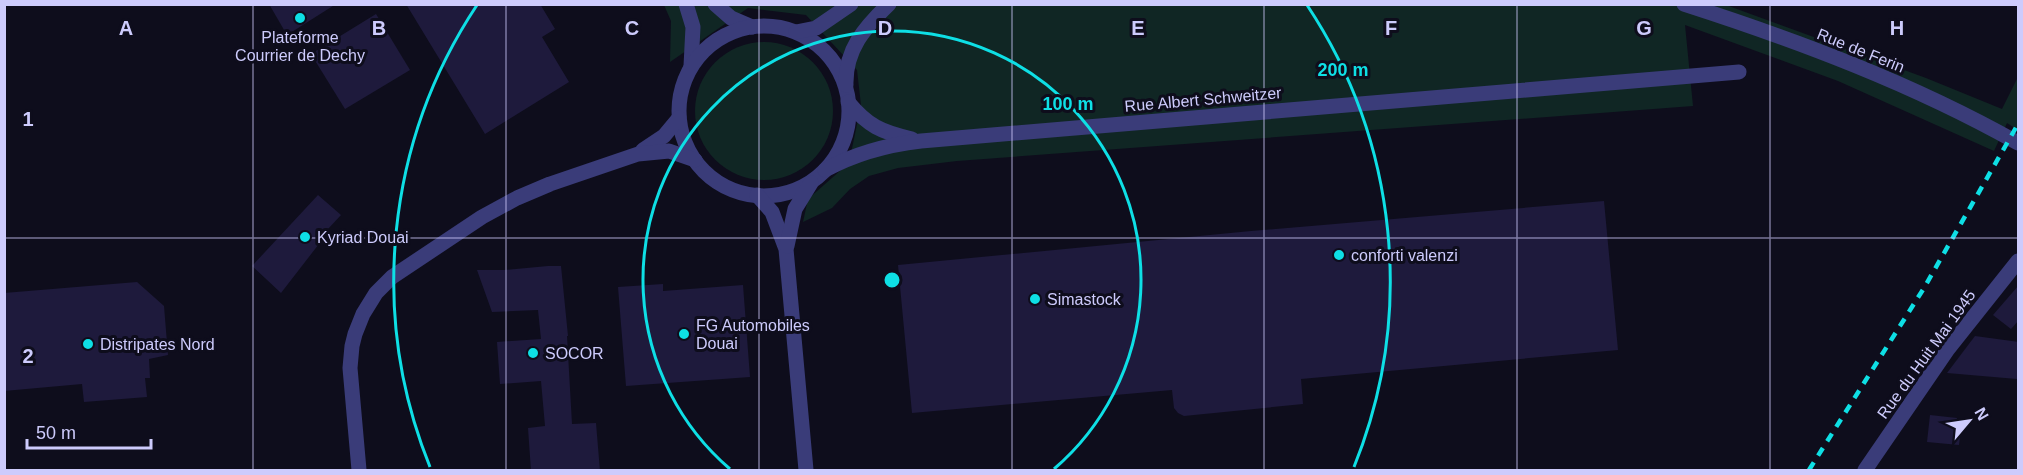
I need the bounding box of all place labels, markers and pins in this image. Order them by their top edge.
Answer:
marker: Plateforme Courrier de Dechy [293,11,307,25]
place label: Plateforme Courrier de Dechy [235,29,365,64]
place label: Kyriad Douai [317,229,409,246]
marker: Kyriad Douai [298,230,312,244]
place label: conforti valenzi [1351,247,1458,264]
marker: conforti valenzi [1332,248,1346,262]
centre of rings [882,270,902,290]
place label: Simastock [1047,291,1122,308]
marker: Simastock [1028,292,1042,306]
place label: FG Automobiles Douai [696,317,810,352]
marker: FG Automobiles Douai [677,327,691,341]
place label: Distripates Nord [100,336,215,353]
marker: Distripates Nord [81,337,95,351]
place label: SOCOR [545,345,604,362]
marker: SOCOR [526,346,540,360]

